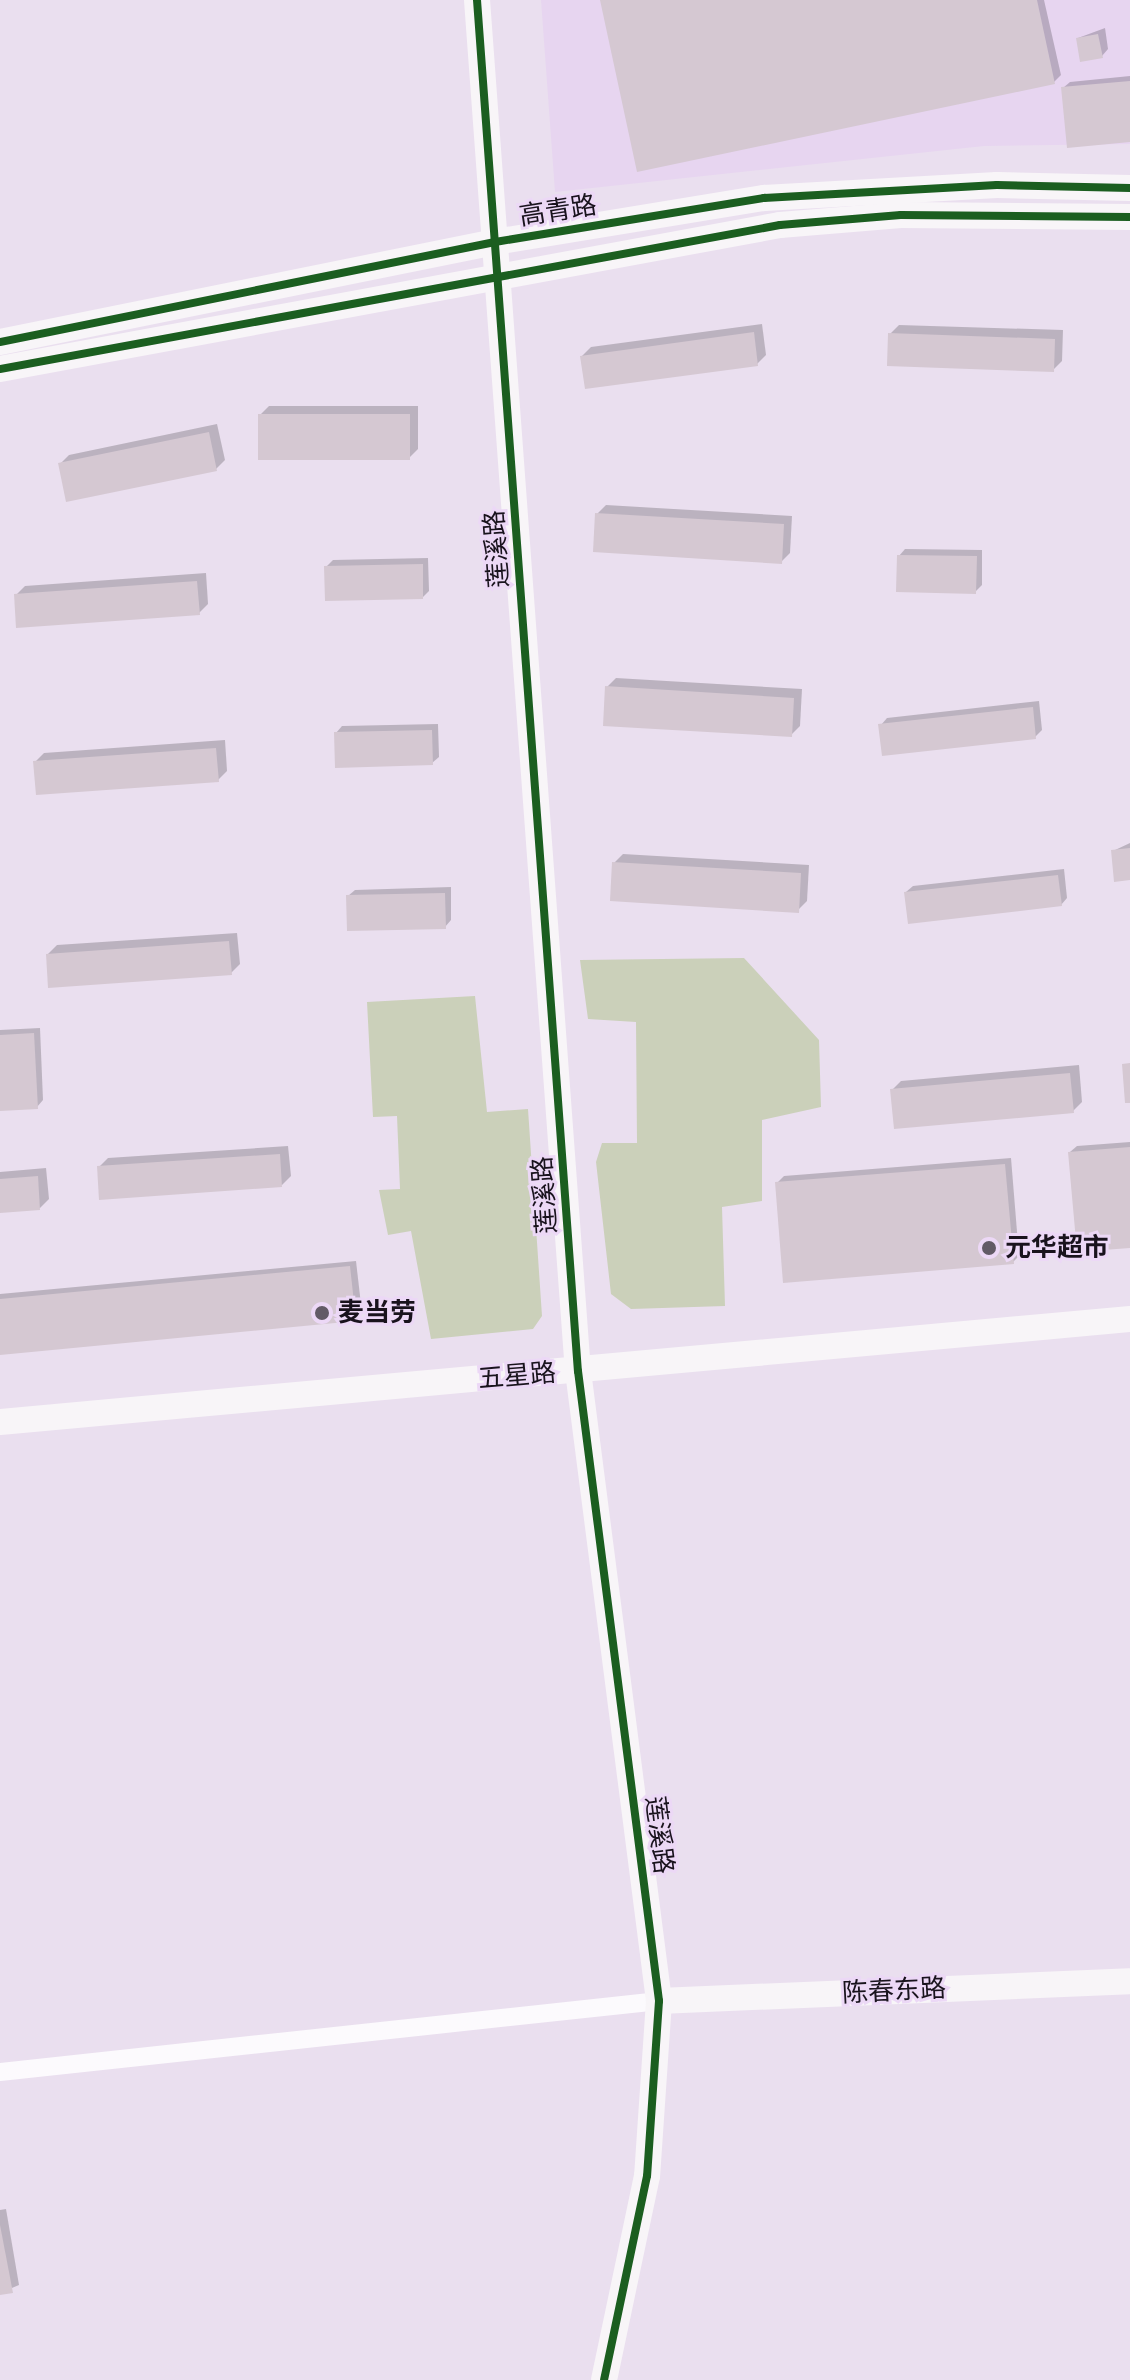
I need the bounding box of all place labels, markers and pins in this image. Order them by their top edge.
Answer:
place label: 元华超市 [1005,1232,1109,1264]
marker: 元华超市 [980,1239,998,1257]
place label: 麦当劳 [338,1297,416,1329]
marker: 麦当劳 [313,1304,331,1322]

